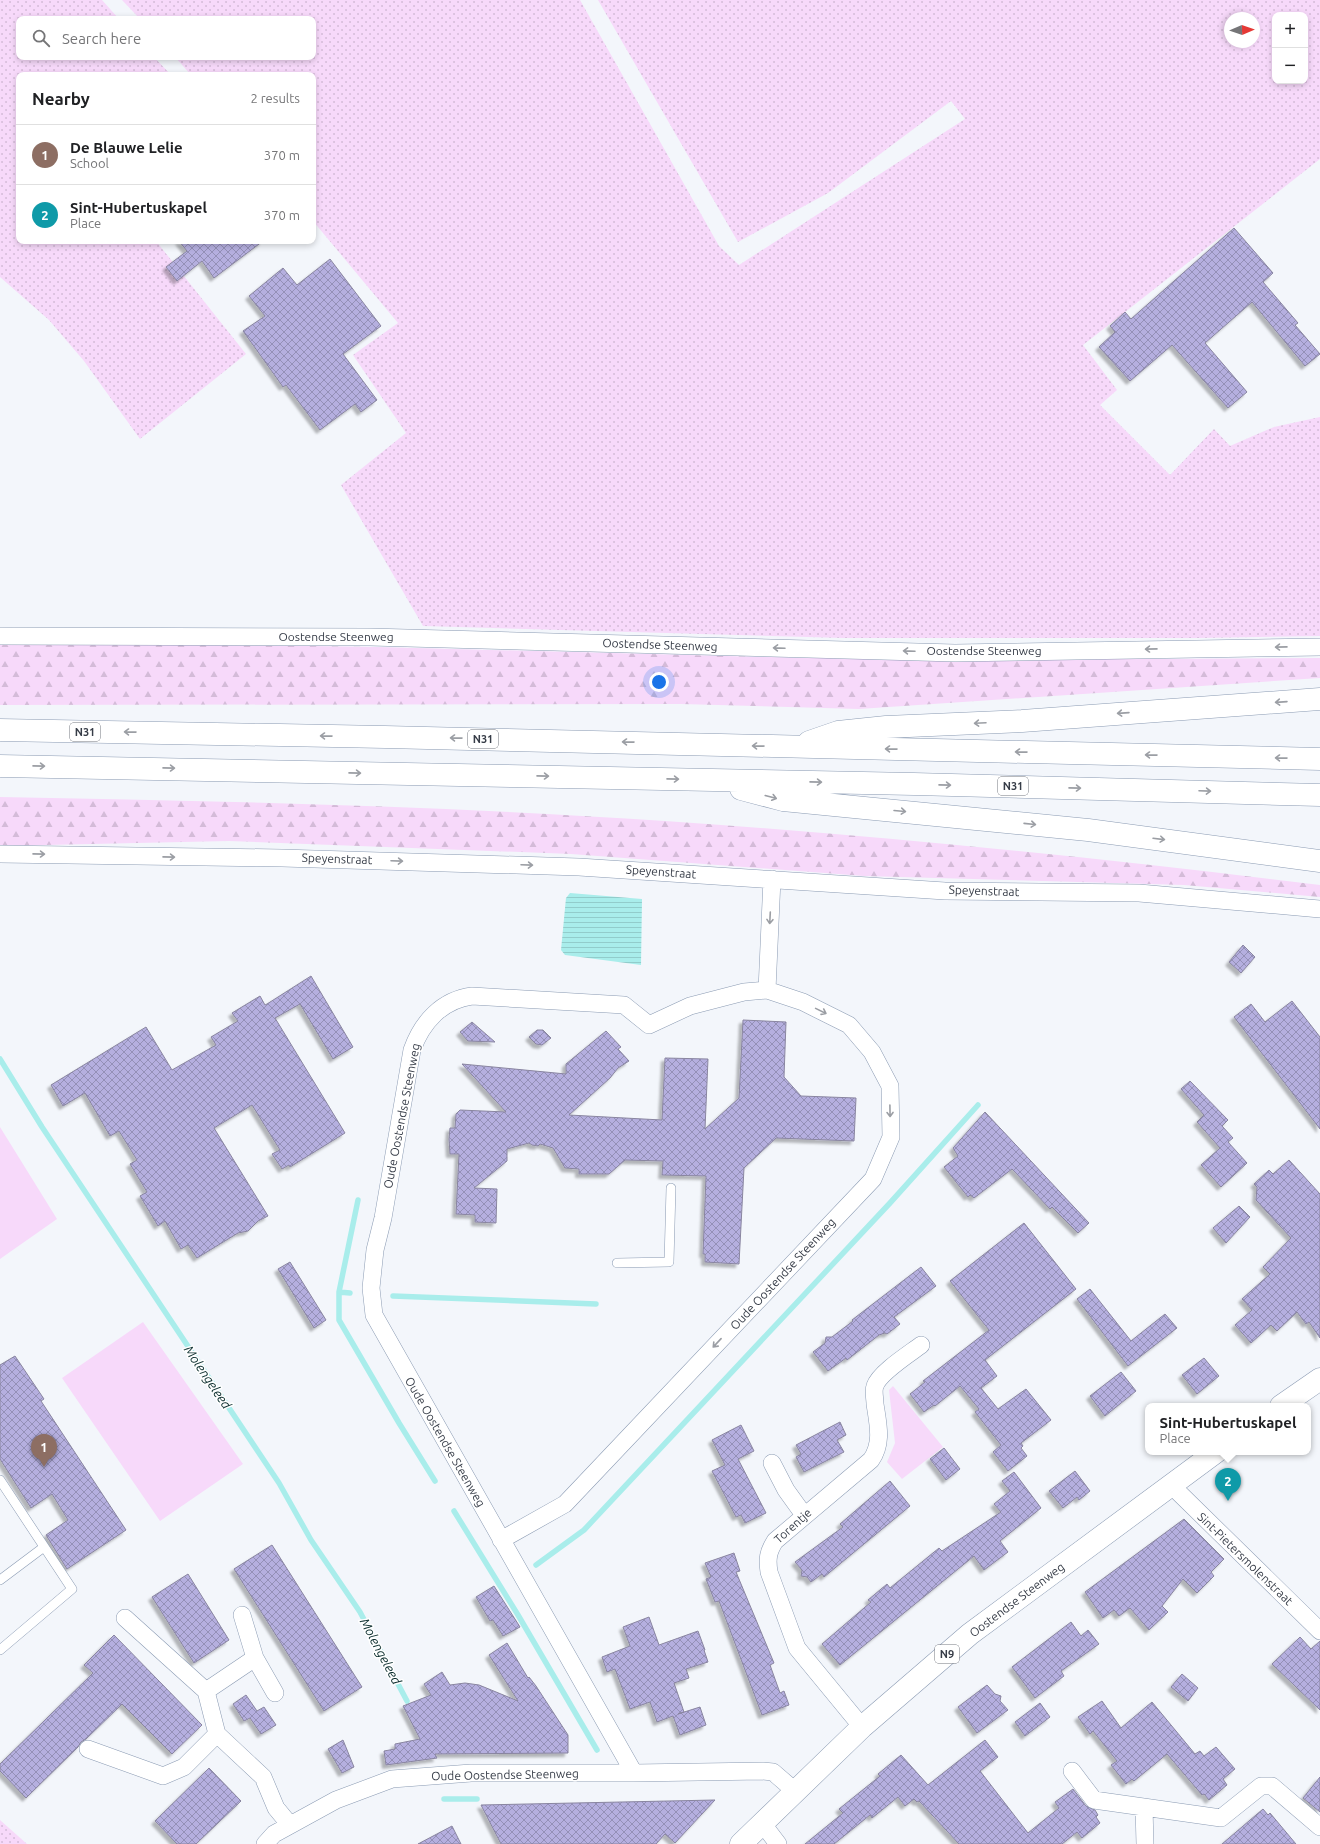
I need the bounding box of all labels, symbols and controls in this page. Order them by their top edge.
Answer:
north arrow [1224,12,1260,48]
map controls [1272,12,1308,84]
button: + [1272,12,1308,48]
search box [16,16,316,60]
icon: search [30,27,52,49]
text: Search here [62,30,141,47]
button: − [1272,48,1308,84]
text: Nearby [32,89,90,108]
text: 2 results [250,91,300,105]
text: De Blauwe Lelie [70,139,183,156]
text: 1 [41,148,49,162]
text: 370 m [264,148,300,162]
text: School [70,156,109,170]
text: Sint-Hubertuskapel [70,199,207,216]
text: 2 [41,208,49,222]
text: 370 m [264,208,300,222]
text: Place [70,216,101,230]
street label: Oostendse Steenweg [278,630,394,643]
street label: Oostendse Steenweg [602,636,718,653]
one-way arrow [1275,643,1288,651]
one-way arrow [773,644,786,652]
street label: Oostendse Steenweg [926,644,1042,657]
one-way arrow [1145,646,1158,653]
one-way arrow [903,648,916,655]
your location [649,672,669,692]
one-way arrow [1275,699,1288,706]
one-way arrow [1117,710,1130,717]
one-way arrow [974,719,987,726]
road number: N31 [70,723,100,741]
one-way arrow [124,729,137,736]
road number: N31 [468,730,498,748]
one-way arrow [320,732,333,740]
one-way arrow [450,735,463,742]
one-way arrow [622,739,635,746]
one-way arrow [752,742,765,749]
one-way arrow [885,745,898,753]
one-way arrow [1015,748,1028,756]
one-way arrow [1145,751,1158,759]
one-way arrow [1275,754,1288,762]
one-way arrow [32,762,45,770]
one-way arrow [162,764,175,772]
one-way arrow [348,769,361,777]
one-way arrow [536,772,549,780]
one-way arrow [666,775,679,783]
road number: N31 [998,777,1028,795]
one-way arrow [809,778,822,786]
one-way arrow [938,781,951,789]
one-way arrow [1068,784,1081,792]
one-way arrow [1198,787,1211,795]
one-way arrow [765,793,778,801]
one-way arrow [893,807,906,814]
one-way arrow [1023,820,1036,828]
one-way arrow [1152,836,1165,843]
one-way arrow [32,851,45,858]
street label: Speyenstraat [301,851,373,866]
one-way arrow [162,853,175,860]
one-way arrow [390,858,403,865]
one-way arrow [520,861,533,869]
street label: Speyenstraat [625,863,697,880]
street label: Speyenstraat [948,883,1020,898]
one-way arrow [766,911,774,924]
one-way arrow [814,1008,826,1015]
street label: Oude Oostendse Steenweg [381,1042,422,1190]
one-way arrow [886,1104,894,1117]
street label: Oude Oostendse Steenweg [727,1215,838,1332]
one-way arrow [713,1338,722,1348]
water label: Molengeleed [182,1343,235,1412]
street label: Oude Oostendse Steenweg [403,1375,488,1509]
popup [1145,1403,1311,1455]
text: Sint-Hubertuskapel [1160,1414,1297,1431]
text: Place [1160,1431,1191,1445]
pin: 1 [31,1434,57,1467]
pin: 2 [1215,1468,1241,1501]
street label: Torentje [771,1506,814,1546]
street label: Sint-Pietersmolenstraat [1195,1510,1296,1608]
street label: Oostendse Steenweg [967,1560,1067,1639]
water label: Molengeleed [358,1616,405,1687]
road number: N9 [935,1645,959,1663]
street label: Oude Oostendse Steenweg [431,1767,579,1782]

